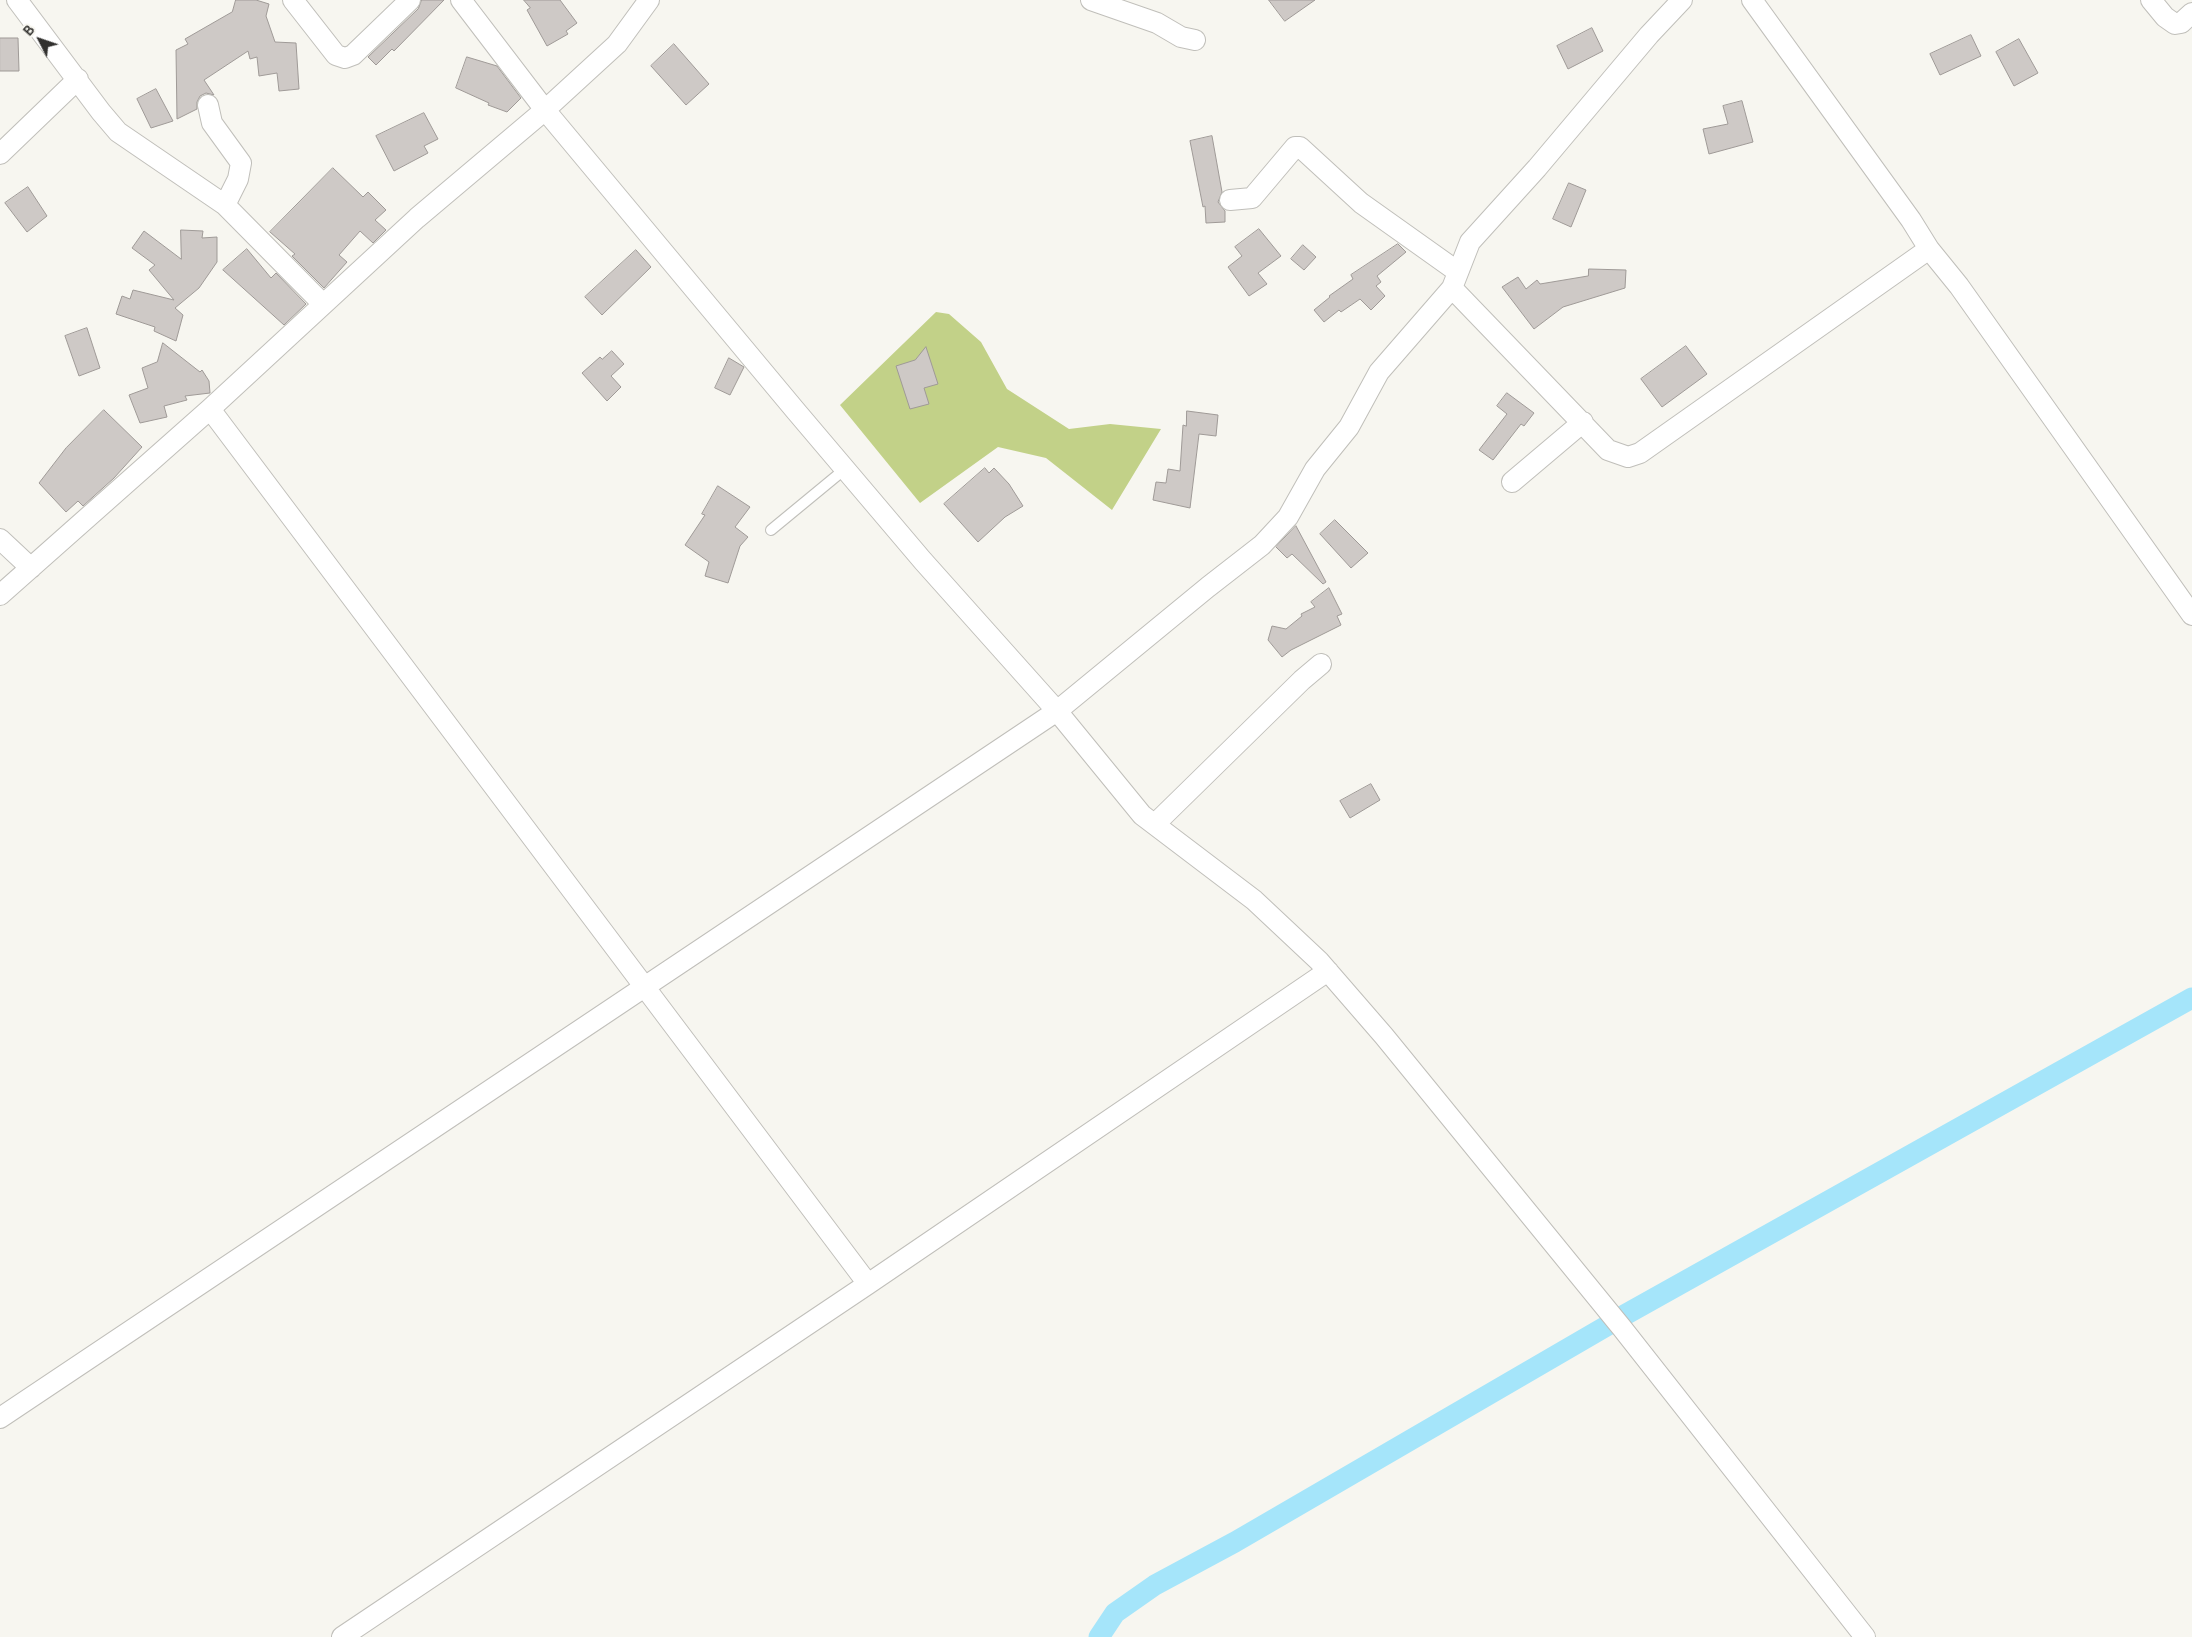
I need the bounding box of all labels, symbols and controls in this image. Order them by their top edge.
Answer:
north arrow [15,15,65,65]
text: B [19,21,38,39]

